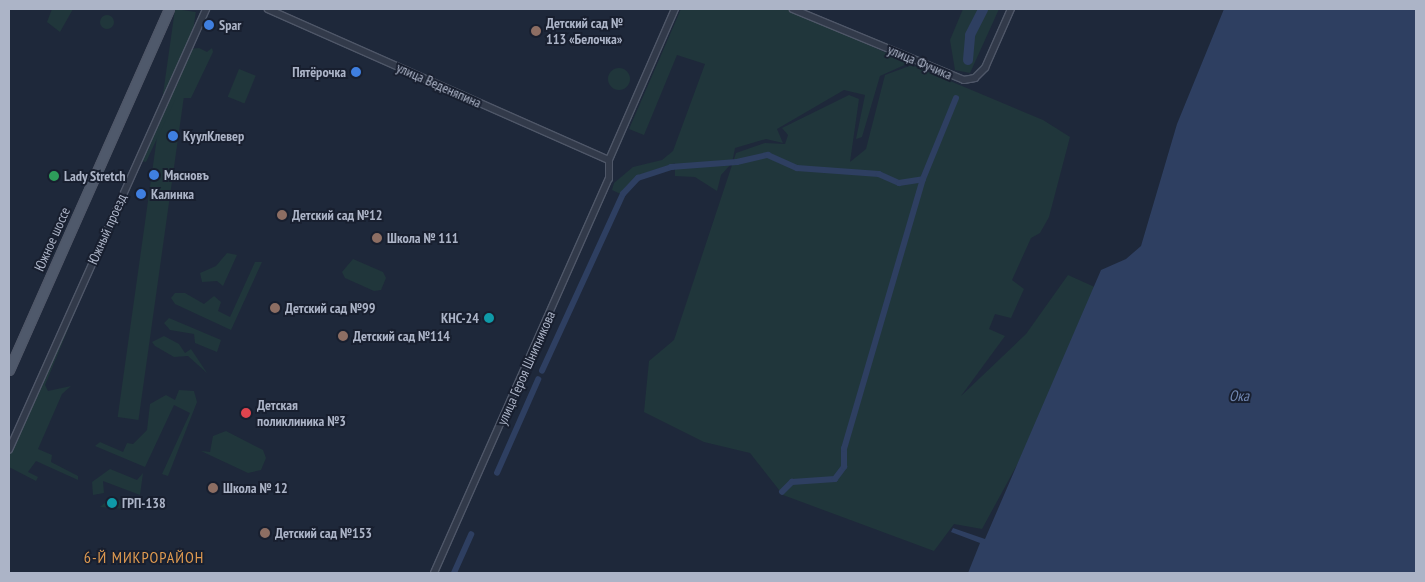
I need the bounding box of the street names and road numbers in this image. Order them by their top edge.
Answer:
street label: улица Фучика [885,41,955,83]
street label: улица Веденяпина [394,59,484,111]
street label: Южный проезд [84,191,130,267]
street label: Южное шоссе [30,204,74,274]
street label: улица Героя Шнитникова [493,308,559,428]

